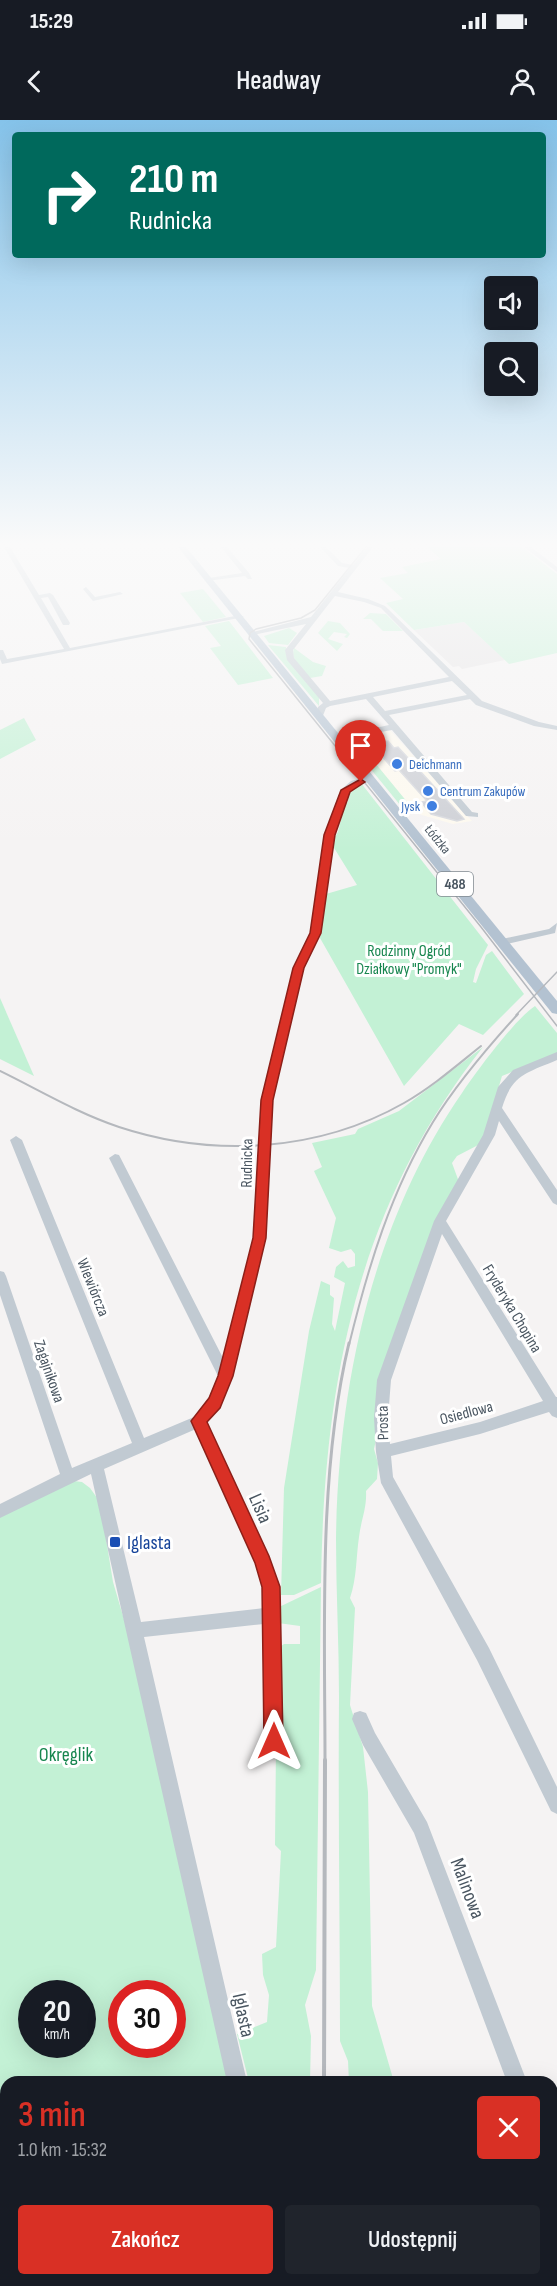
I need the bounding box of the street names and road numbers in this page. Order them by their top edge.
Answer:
street label: Łódzka [420,821,454,857]
road number: 488 [437,872,473,896]
street label: Rudnicka [238,1138,257,1188]
street label: Wiewiórcza [72,1256,113,1319]
street label: Fryderyka Chopina [478,1261,545,1356]
street label: Zagajnikowa [29,1338,68,1405]
street label: Osiedlowa [438,1397,495,1430]
street label: Prosta [374,1406,393,1440]
street label: Lisia [243,1490,277,1527]
street label: Malinowa [445,1855,490,1922]
street label: Iglasta [227,1991,259,2039]

